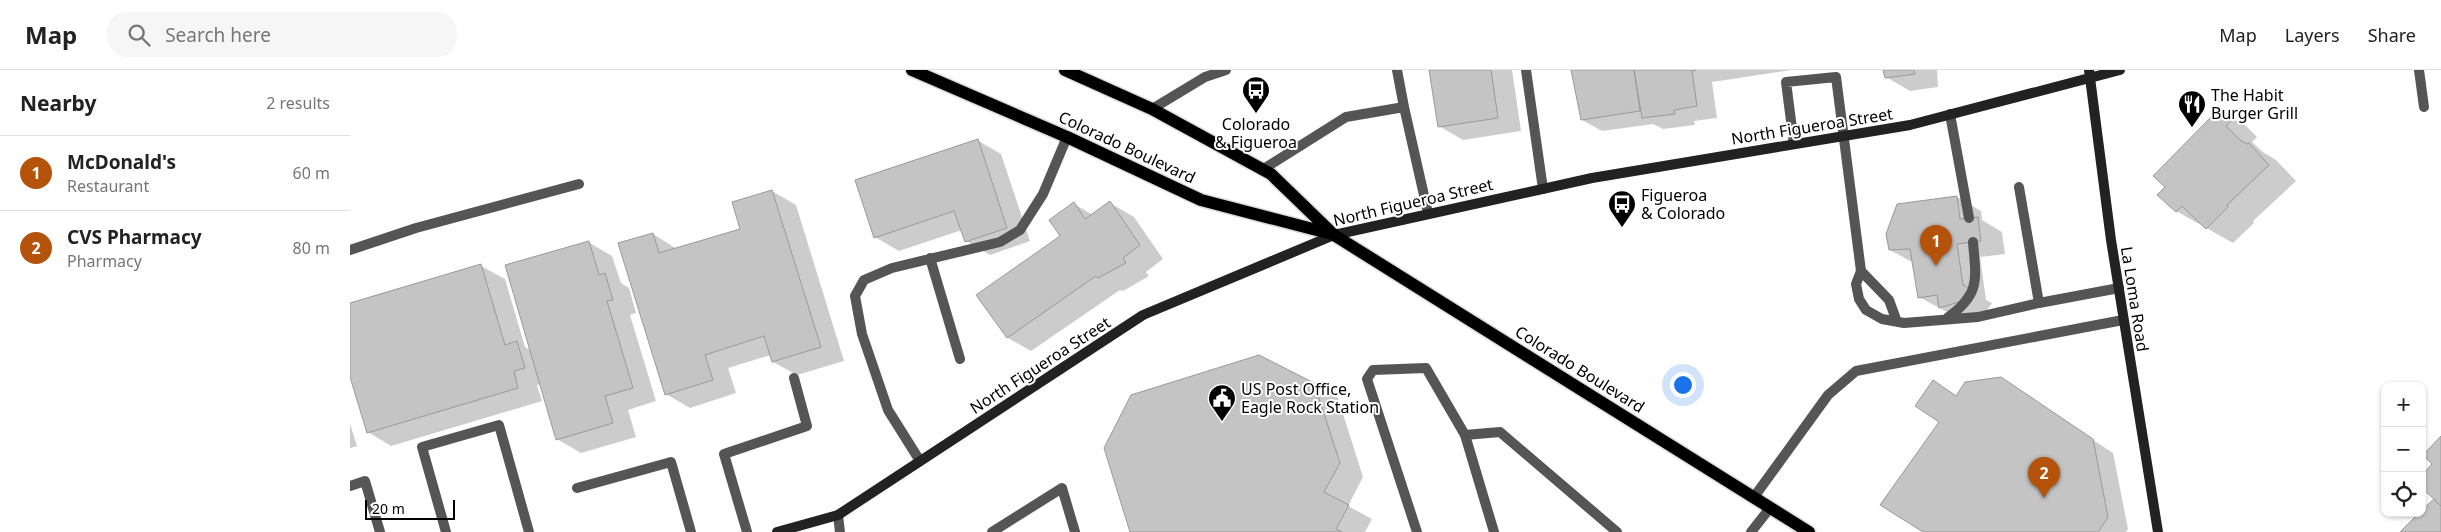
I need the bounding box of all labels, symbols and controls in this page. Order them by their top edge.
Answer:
search box [107,12,457,57]
text: Map [25,18,77,51]
icon: search [125,21,153,49]
text: Search here [165,22,271,48]
text: Map [2219,23,2257,47]
text: Layers [2285,23,2340,47]
text: Share [2368,23,2416,47]
bus stop icon: Colorado & Figueroa [1241,75,1271,114]
place label: The Habit Burger Grill [2211,84,2298,124]
text: Nearby [20,89,96,117]
restaurant icon: The Habit Burger Grill [2177,89,2207,128]
text: 2 results [266,92,330,114]
street label: North Figueroa Street [1730,102,1895,150]
street label: Colorado Boulevard [1055,106,1199,188]
place label: Colorado & Figueroa [1215,113,1297,153]
text: McDonald's [67,149,176,175]
text: 1 [31,162,41,184]
text: 60 m [293,162,330,184]
street label: North Figueroa Street [1331,173,1495,231]
text: Restaurant [67,175,149,197]
place label: Figueroa & Colorado [1641,184,1725,224]
bus stop icon: Figueroa & Colorado [1607,189,1637,228]
text: CVS Pharmacy [67,224,202,250]
pin: 1 [1920,225,1952,266]
text: 2 [31,237,41,259]
text: 80 m [293,237,330,259]
street label: La Loma Road [2116,245,2154,353]
text: Pharmacy [67,250,142,272]
street label: North Figueroa Street [966,311,1115,419]
street label: Colorado Boulevard [1511,320,1649,418]
your location [1670,372,1696,398]
place label: US Post Office, Eagle Rock Station [1241,378,1379,418]
map controls [2381,382,2426,517]
button: + [2381,382,2426,427]
public building icon: US Post Office, Eagle Rock Station [1207,383,1237,422]
button: − [2381,427,2426,472]
pin: 2 [2028,457,2060,498]
button: locate [2381,472,2426,517]
scale bar [365,497,455,520]
text: 20 m [372,499,405,518]

